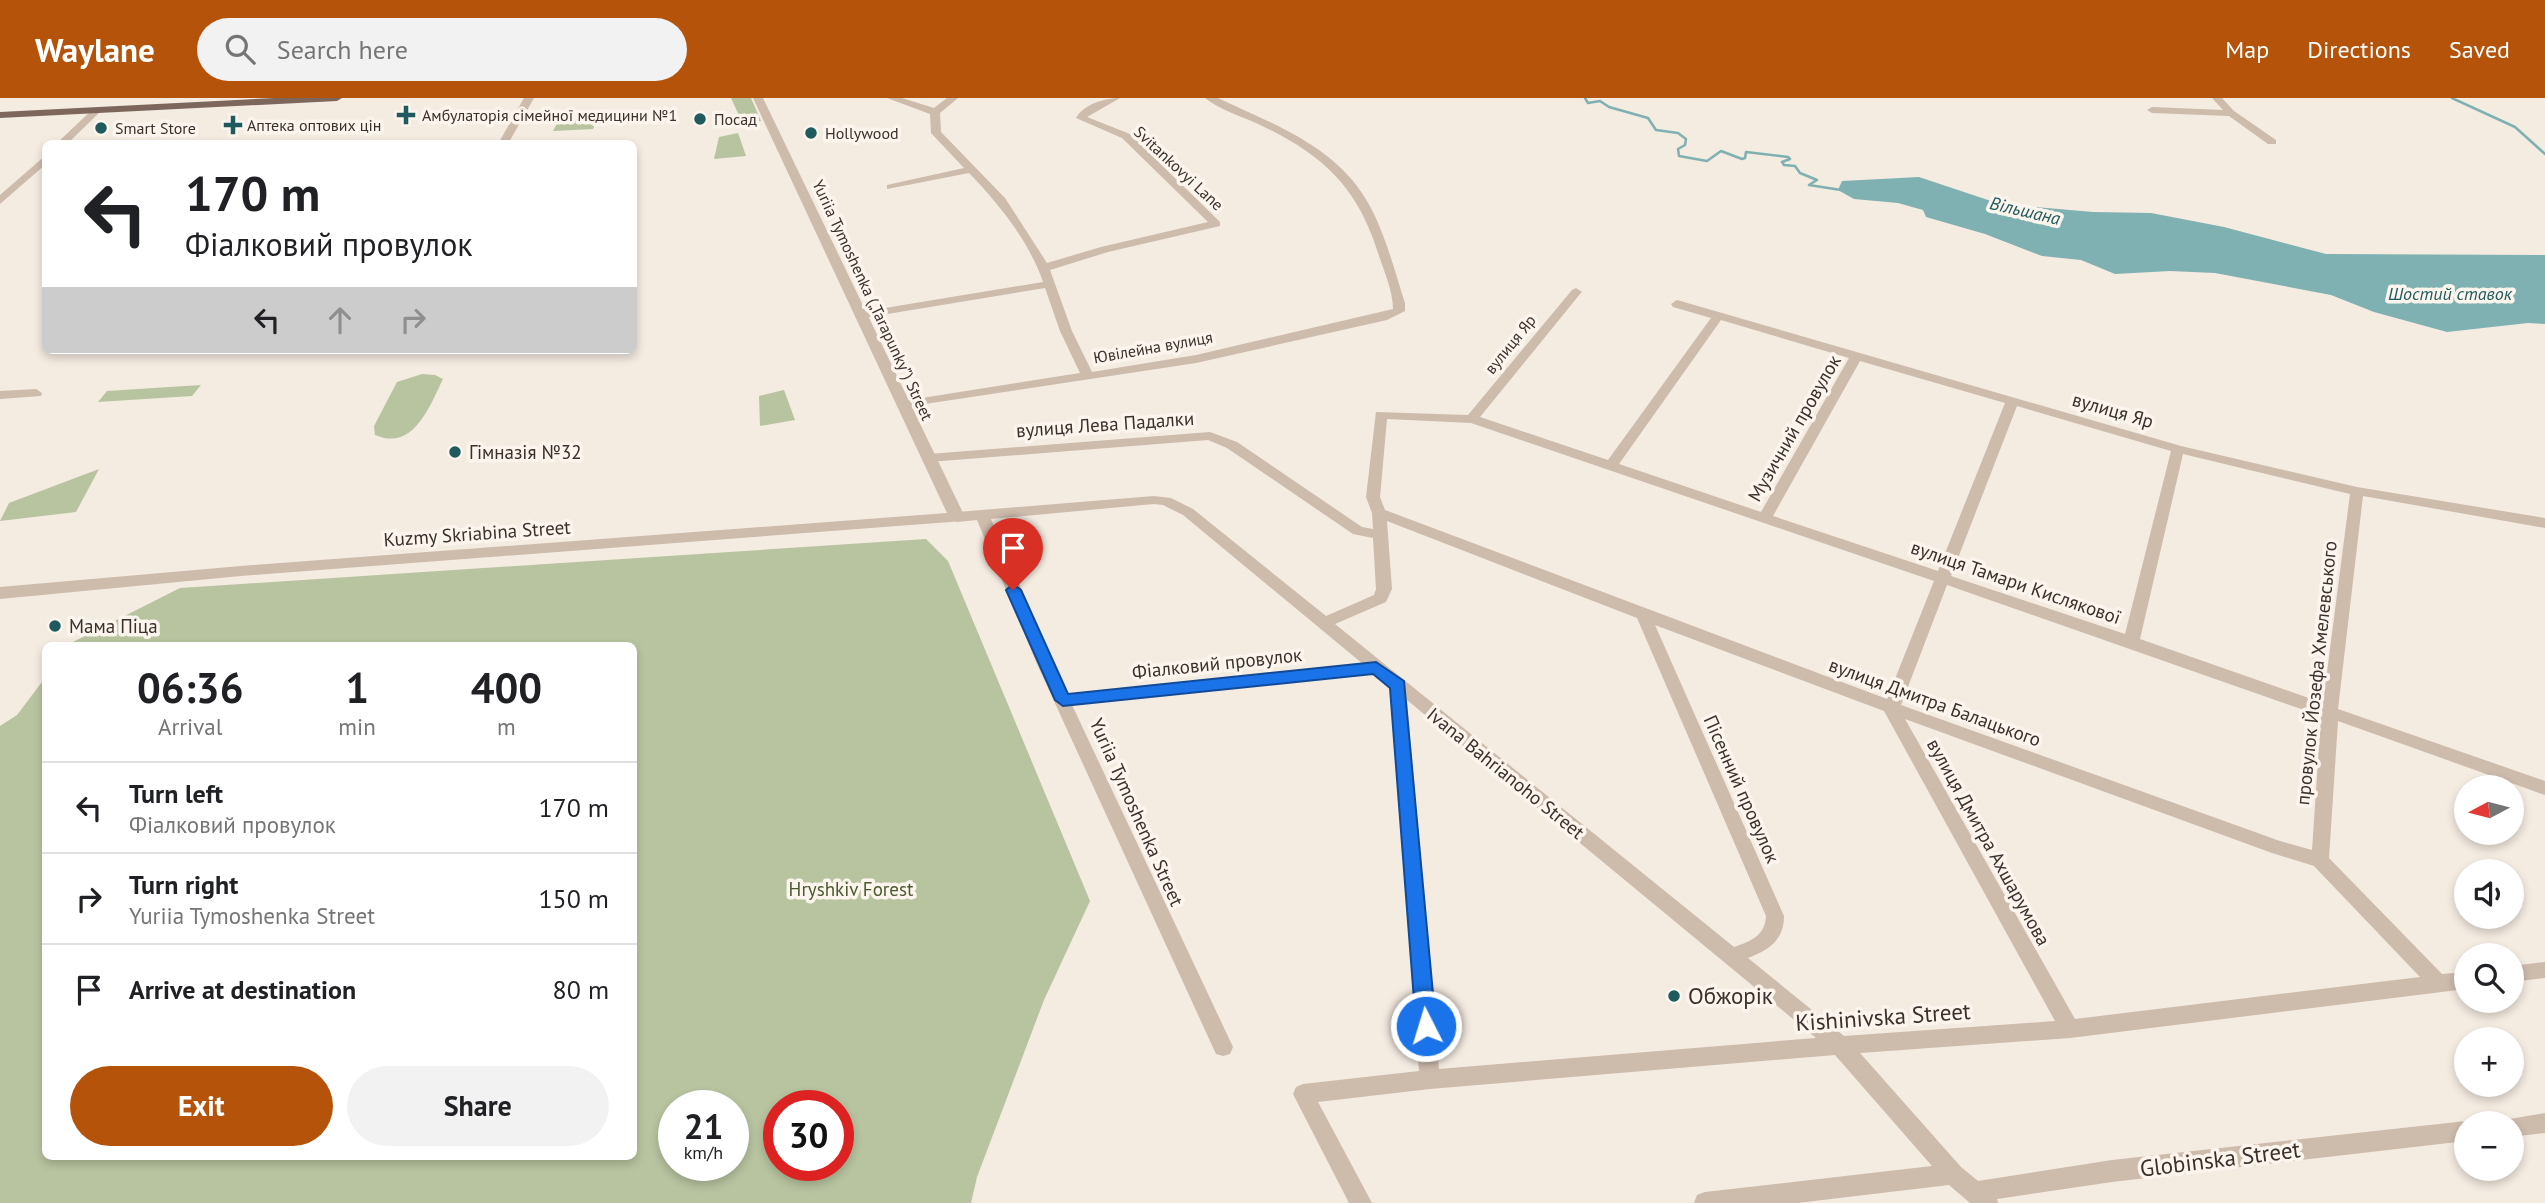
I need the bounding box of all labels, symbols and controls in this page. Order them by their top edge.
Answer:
search box [197,18,687,81]
text: Waylane [35,28,155,71]
icon: search [221,30,259,68]
text: Search here [277,33,408,66]
text: Map [2225,34,2269,65]
text: Directions [2307,34,2411,65]
text: Saved [2449,34,2510,65]
marker: Амбулаторія сімейної медицини №1 [396,105,416,125]
place label: Амбулаторія сімейної медицини №1 [422,105,677,125]
place label: Посад [714,109,757,129]
marker: Посад [692,111,708,127]
place label: Аптека оптових цін [247,115,381,135]
marker: Аптека оптових цін [225,117,241,133]
place label: Smart Store [115,118,196,138]
marker: Smart Store [93,120,109,136]
street label: Svitankovyi Lane [1130,121,1228,215]
place label: Hollywood [825,123,899,143]
marker: Hollywood [803,125,819,141]
text: 170 m [185,161,320,225]
icon: left [70,168,161,259]
street label: Yuriia Tymoshenka („Tarapunky”) Street [808,177,938,424]
water label: Вільшана [1988,191,2063,230]
text: Фіалковий провулок [185,223,473,265]
water label: Шостий ставок [2388,282,2513,305]
icon: left [248,301,286,339]
icon: ahead [321,301,359,339]
icon: right [394,301,432,339]
street label: вулиця Яр [1480,310,1540,378]
street label: Ювілейна вулиця [1092,327,1214,367]
street label: Музичний провулок [1742,350,1846,506]
street label: вулиця Яр [2070,387,2156,433]
street label: вулиця Лева Падалки [1015,406,1195,442]
place label: Гімназія №32 [469,440,582,464]
marker: Гімназія №32 [447,444,463,460]
street label: Kuzmy Skriabina Street [383,514,572,552]
pin [983,518,1043,590]
icon: arrive [994,529,1032,567]
street label: вулиця Тамари Кислякової [1908,535,2124,629]
street label: провулок Йозефа Хмелевського [2290,540,2342,806]
place label: Мама Піца [69,614,158,638]
marker: Мама Піца [47,618,63,634]
street label: Фіалковий провулок [1131,642,1303,684]
street label: вулиця Дмитра Балацького [1826,652,2044,752]
text: 06:36 [137,660,243,715]
text: 1 [345,660,369,715]
text: 400 [471,660,542,715]
street label: Ivana Bahrianoho Street [1422,702,1590,844]
street label: Пісенний провулок [1699,711,1785,867]
text: Arrival [158,712,222,741]
text: min [338,712,376,741]
text: m [497,712,516,741]
street label: Yuriia Tymoshenka Street [1085,714,1190,910]
street label: вулиця Дмитра Ахшарумова [1922,734,2056,950]
north arrow [2454,775,2524,845]
map controls [2454,775,2524,1181]
text: Turn left [129,777,223,810]
icon: left [70,789,108,827]
text: 170 m [538,791,609,824]
text: Фіалковий провулок [129,810,336,839]
button: sound [2454,859,2524,929]
text: Turn right [129,868,238,901]
park label: Hryshkiv Forest [789,877,914,901]
icon: right [70,880,108,918]
text: 150 m [538,882,609,915]
text: Yuriia Tymoshenka Street [129,901,375,930]
button: search [2454,943,2524,1013]
icon: arrive [70,971,108,1009]
text: Arrive at destination [129,973,356,1006]
text: 80 m [553,973,609,1006]
place label: Обжорік [1688,981,1773,1010]
marker: Обжорік [1666,988,1682,1004]
position arrow [1389,989,1463,1063]
street label: Kishinivska Street [1794,996,1972,1037]
button: + [2454,1027,2524,1097]
button: Exit [70,1066,333,1146]
button: Share [347,1066,609,1146]
speed limit sign: 30 [763,1090,854,1181]
text: 21 [684,1103,723,1149]
button: − [2454,1111,2524,1181]
street label: Globinska Street [2138,1134,2302,1183]
text: km/h [684,1141,723,1164]

